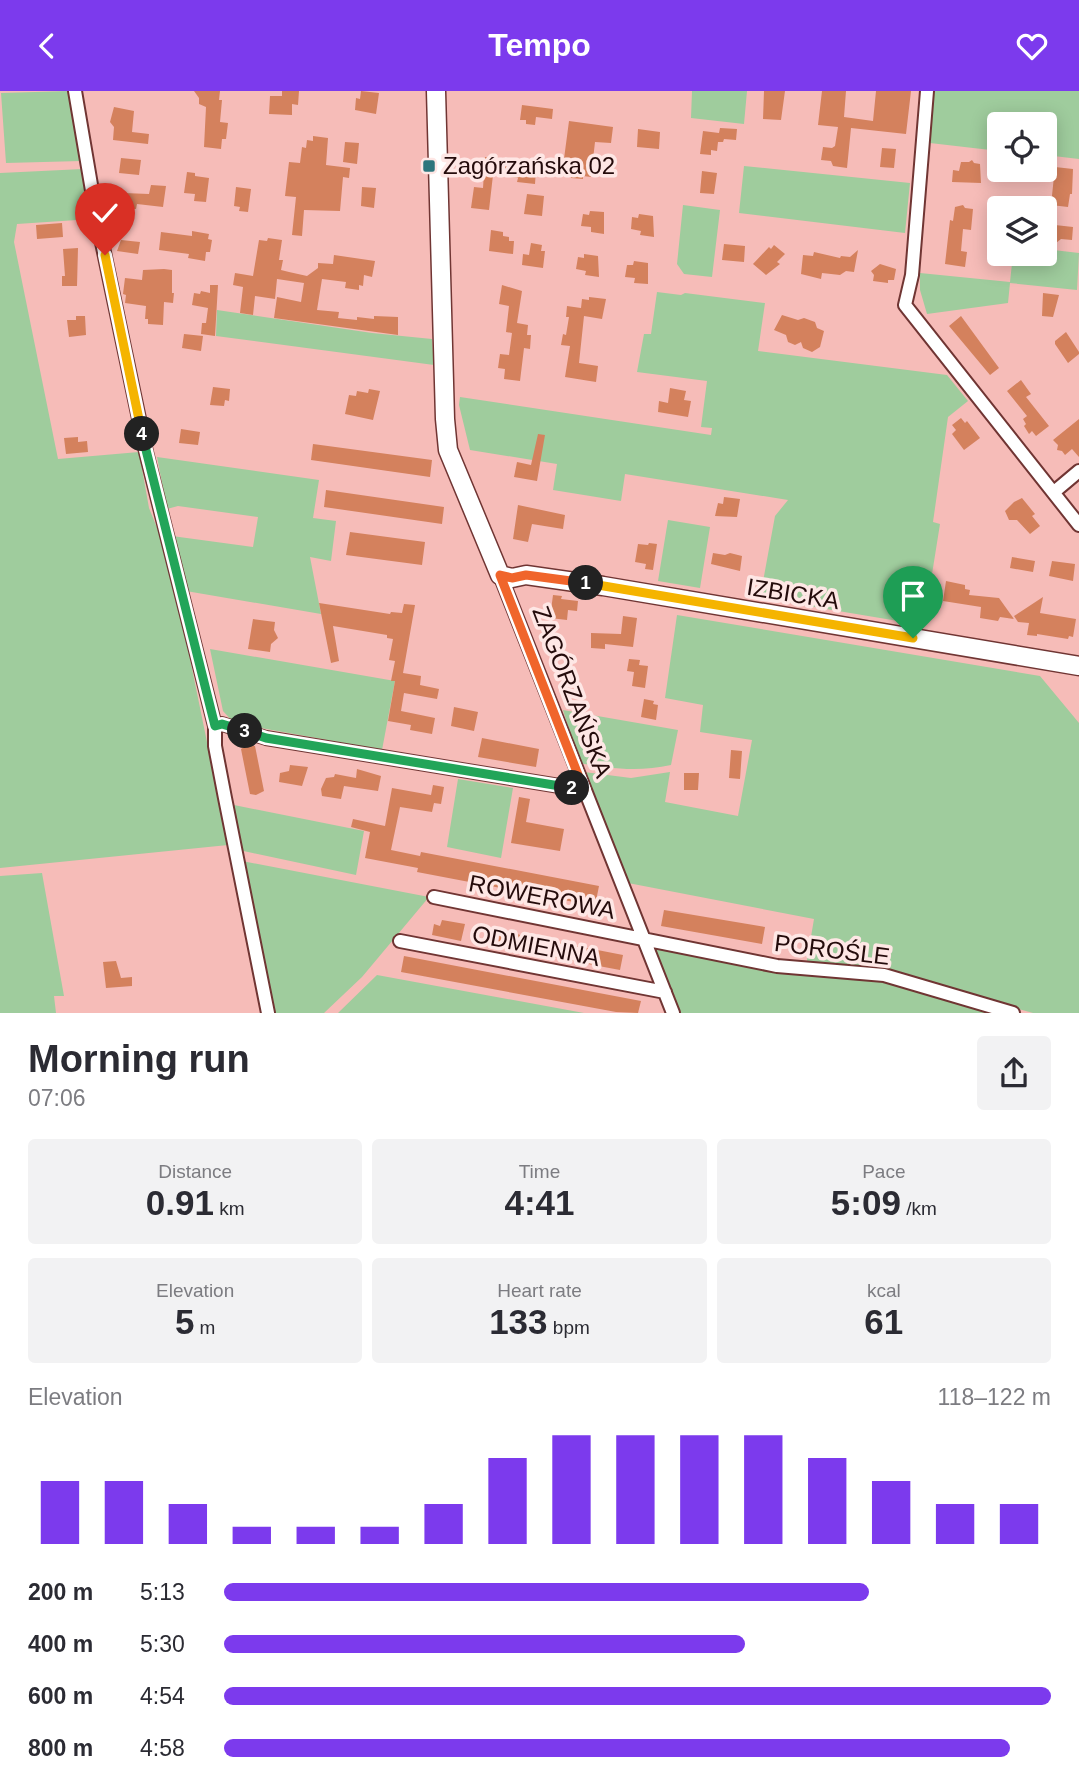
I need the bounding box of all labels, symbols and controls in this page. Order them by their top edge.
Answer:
icon: back [28,27,66,65]
text: Tempo [488,27,591,63]
icon: heart [1013,27,1051,65]
map controls [987,112,1057,266]
button: locate [987,112,1057,182]
place label: Zagórzańska 02 [443,152,615,179]
marker: Zagórzańska 02 [421,158,437,174]
pin [75,183,135,255]
icon: check [86,194,124,232]
button: layers [987,196,1057,266]
pin: 4 [124,417,160,451]
text: 4 [136,423,147,444]
pin: 1 [568,566,604,601]
pin [883,566,943,638]
text: 1 [580,572,591,593]
street label: IZBICKA [745,573,841,614]
icon: arrive [894,577,932,615]
street label: ZAGÓRZAŃSKA [527,602,618,781]
pin: 3 [228,713,262,749]
text: 3 [239,720,250,741]
pin: 2 [554,771,590,805]
text: 2 [566,777,577,798]
street label: ROWEROWA [467,869,618,924]
street label: ODMIENNA [470,920,602,971]
street label: POROŚLE [773,929,891,970]
button: share [977,1036,1051,1110]
text: Morning run [28,1038,250,1080]
text: 07:06 [28,1085,86,1111]
text: Distance [158,1161,232,1182]
text: Time [519,1161,560,1182]
text: Pace [862,1161,905,1182]
text: 0.91 [146,1183,214,1222]
text: 4:41 [504,1183,575,1222]
text: 5:09 [831,1183,901,1222]
text: km [214,1198,245,1219]
text: /km [901,1198,937,1219]
text: Elevation [156,1280,234,1301]
text: Heart rate [497,1280,582,1301]
text: kcal [867,1280,901,1301]
text: 5 [175,1302,194,1341]
text: 133 [489,1302,548,1341]
text: 61 [864,1302,903,1341]
text: m [194,1317,215,1338]
text: bpm [548,1317,590,1338]
text: Elevation [28,1384,123,1410]
text: 118–122 m [938,1384,1051,1410]
text: 200 m [28,1579,93,1605]
text: 5:13 [140,1579,185,1605]
text: 400 m [28,1631,93,1657]
text: 5:30 [140,1631,185,1657]
text: 600 m [28,1683,93,1709]
text: 4:54 [140,1683,185,1709]
text: 800 m [28,1735,93,1761]
text: 4:58 [140,1735,185,1761]

